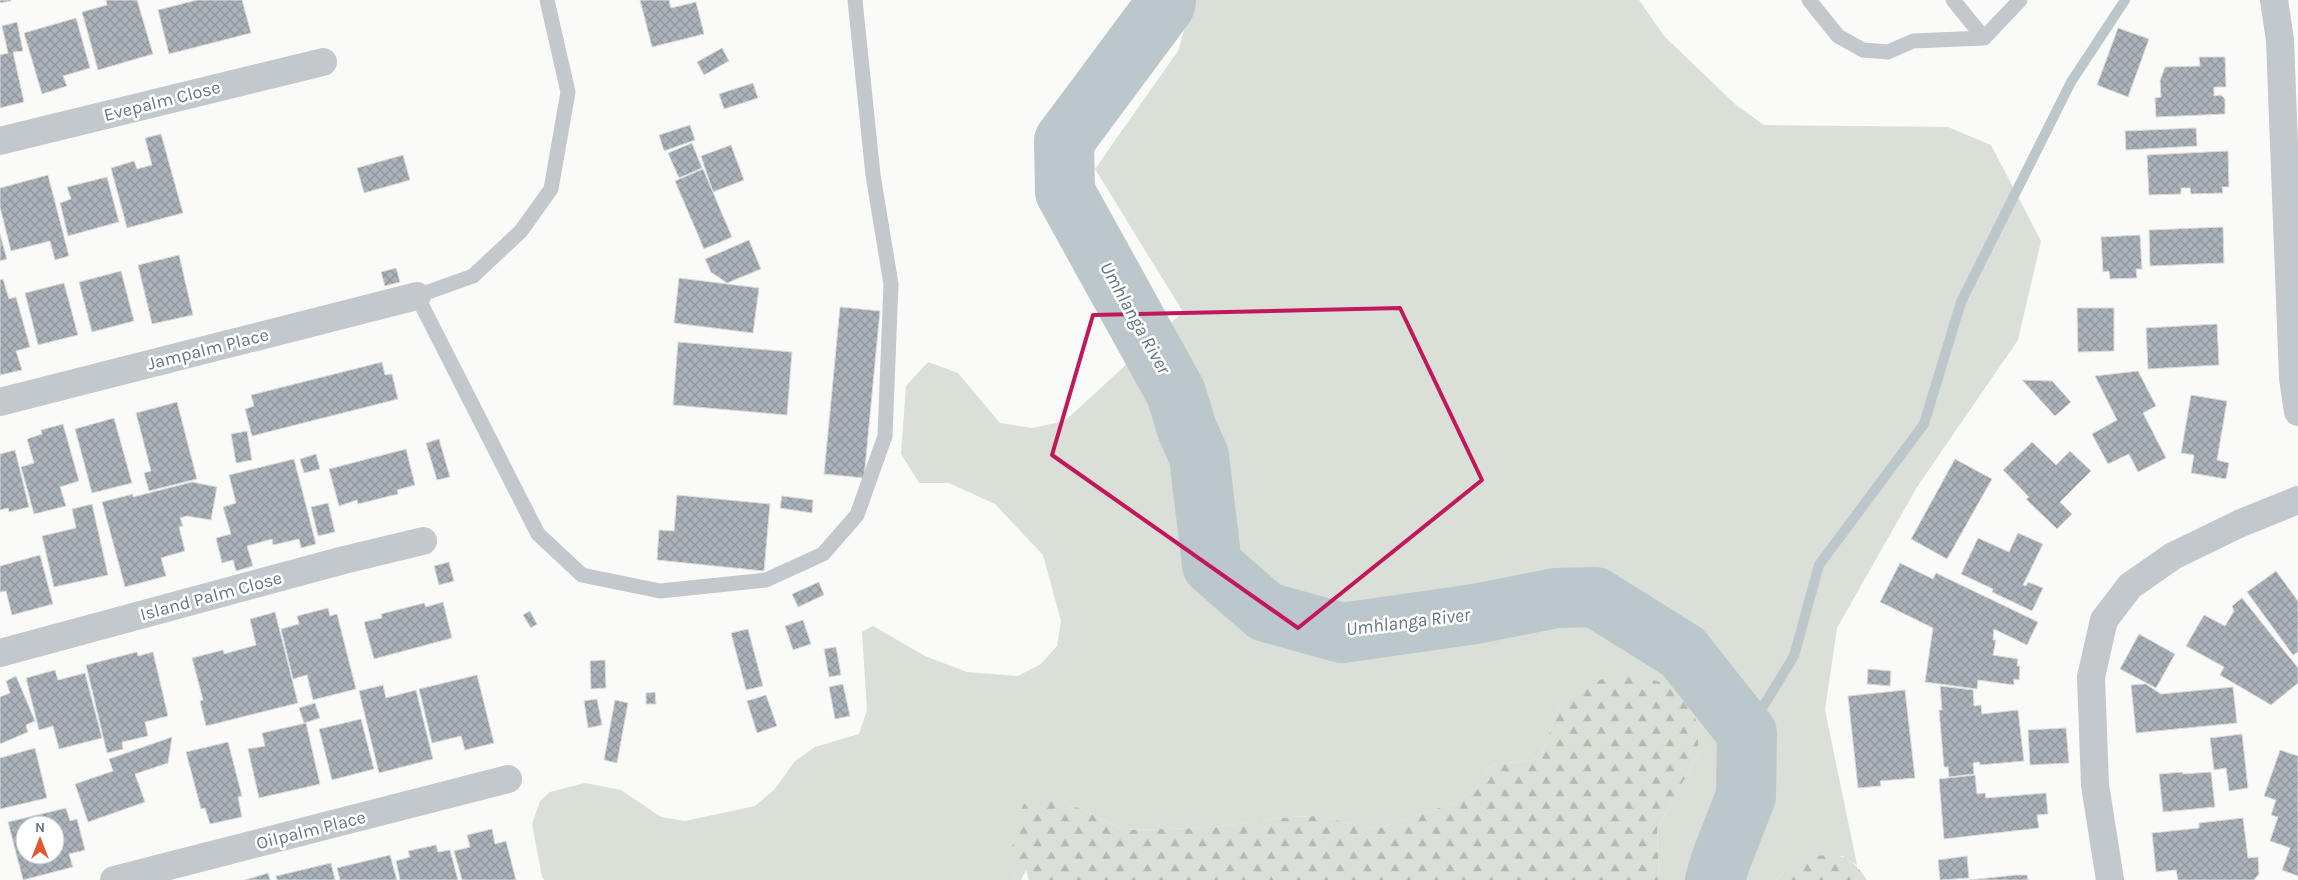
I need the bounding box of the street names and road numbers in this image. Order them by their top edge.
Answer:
street label: Evepalm Close [101,76,223,126]
street label: Jampalm Place [145,323,271,375]
street label: Island Palm Close [138,566,284,626]
street label: Oilpalm Place [254,806,368,854]

